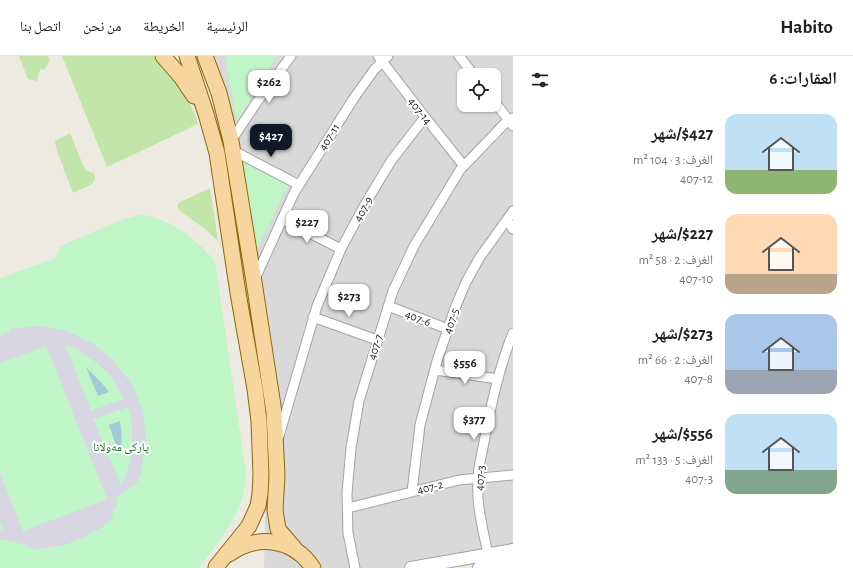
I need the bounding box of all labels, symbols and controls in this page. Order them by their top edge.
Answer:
text: Habito [780,18,833,37]
text: اتصل بنا [20,20,61,34]
text: من نحن [83,20,121,34]
text: الخريطة [143,20,185,34]
text: الرئيسية [207,20,248,34]
map controls [457,68,501,112]
button: locate [457,68,501,112]
icon: filters [529,69,551,91]
pin: $262 [245,70,293,104]
text: العقارات: 6 [769,70,837,87]
text: $262 [257,76,281,89]
street label: 407-14 [406,95,434,127]
street label: 407-11 [316,121,342,153]
pin: $427 [247,124,295,158]
text: $427/شهر [651,125,713,142]
text: $427 [259,130,283,143]
icon: home [757,130,805,178]
text: الغرف: 3 · 104 m² [633,154,713,167]
text: 407-12 [680,173,713,186]
street label: 407-9 [351,194,375,223]
pin: $227 [283,210,331,244]
text: $227 [295,216,319,229]
text: $227/شهر [652,225,713,242]
icon: home [757,230,805,278]
text: الغرف: 2 · 58 m² [638,254,713,267]
text: 407-10 [679,273,713,286]
pin: $273 [325,284,373,318]
text: $273 [337,290,361,303]
street label: 407-5 [441,307,461,335]
street label: 407-6 [404,308,433,328]
text: $273/شهر [652,325,713,342]
icon: home [757,330,805,378]
street label: 407-7 [365,333,385,361]
pin: $556 [441,351,489,385]
text: الغرف: 2 · 66 m² [638,354,713,367]
text: $556 [453,357,477,370]
text: 407-8 [684,373,713,386]
pin: $377 [450,407,498,441]
text: $377 [463,413,485,426]
text: $556/شهر [652,425,713,442]
icon: home [757,430,805,478]
park label: پارکی مەولانا [93,441,149,454]
text: الغرف: 5 · 133 m² [635,454,713,467]
street label: 407-3 [473,465,487,491]
text: 407-3 [685,473,713,486]
street label: 407-2 [416,478,445,496]

